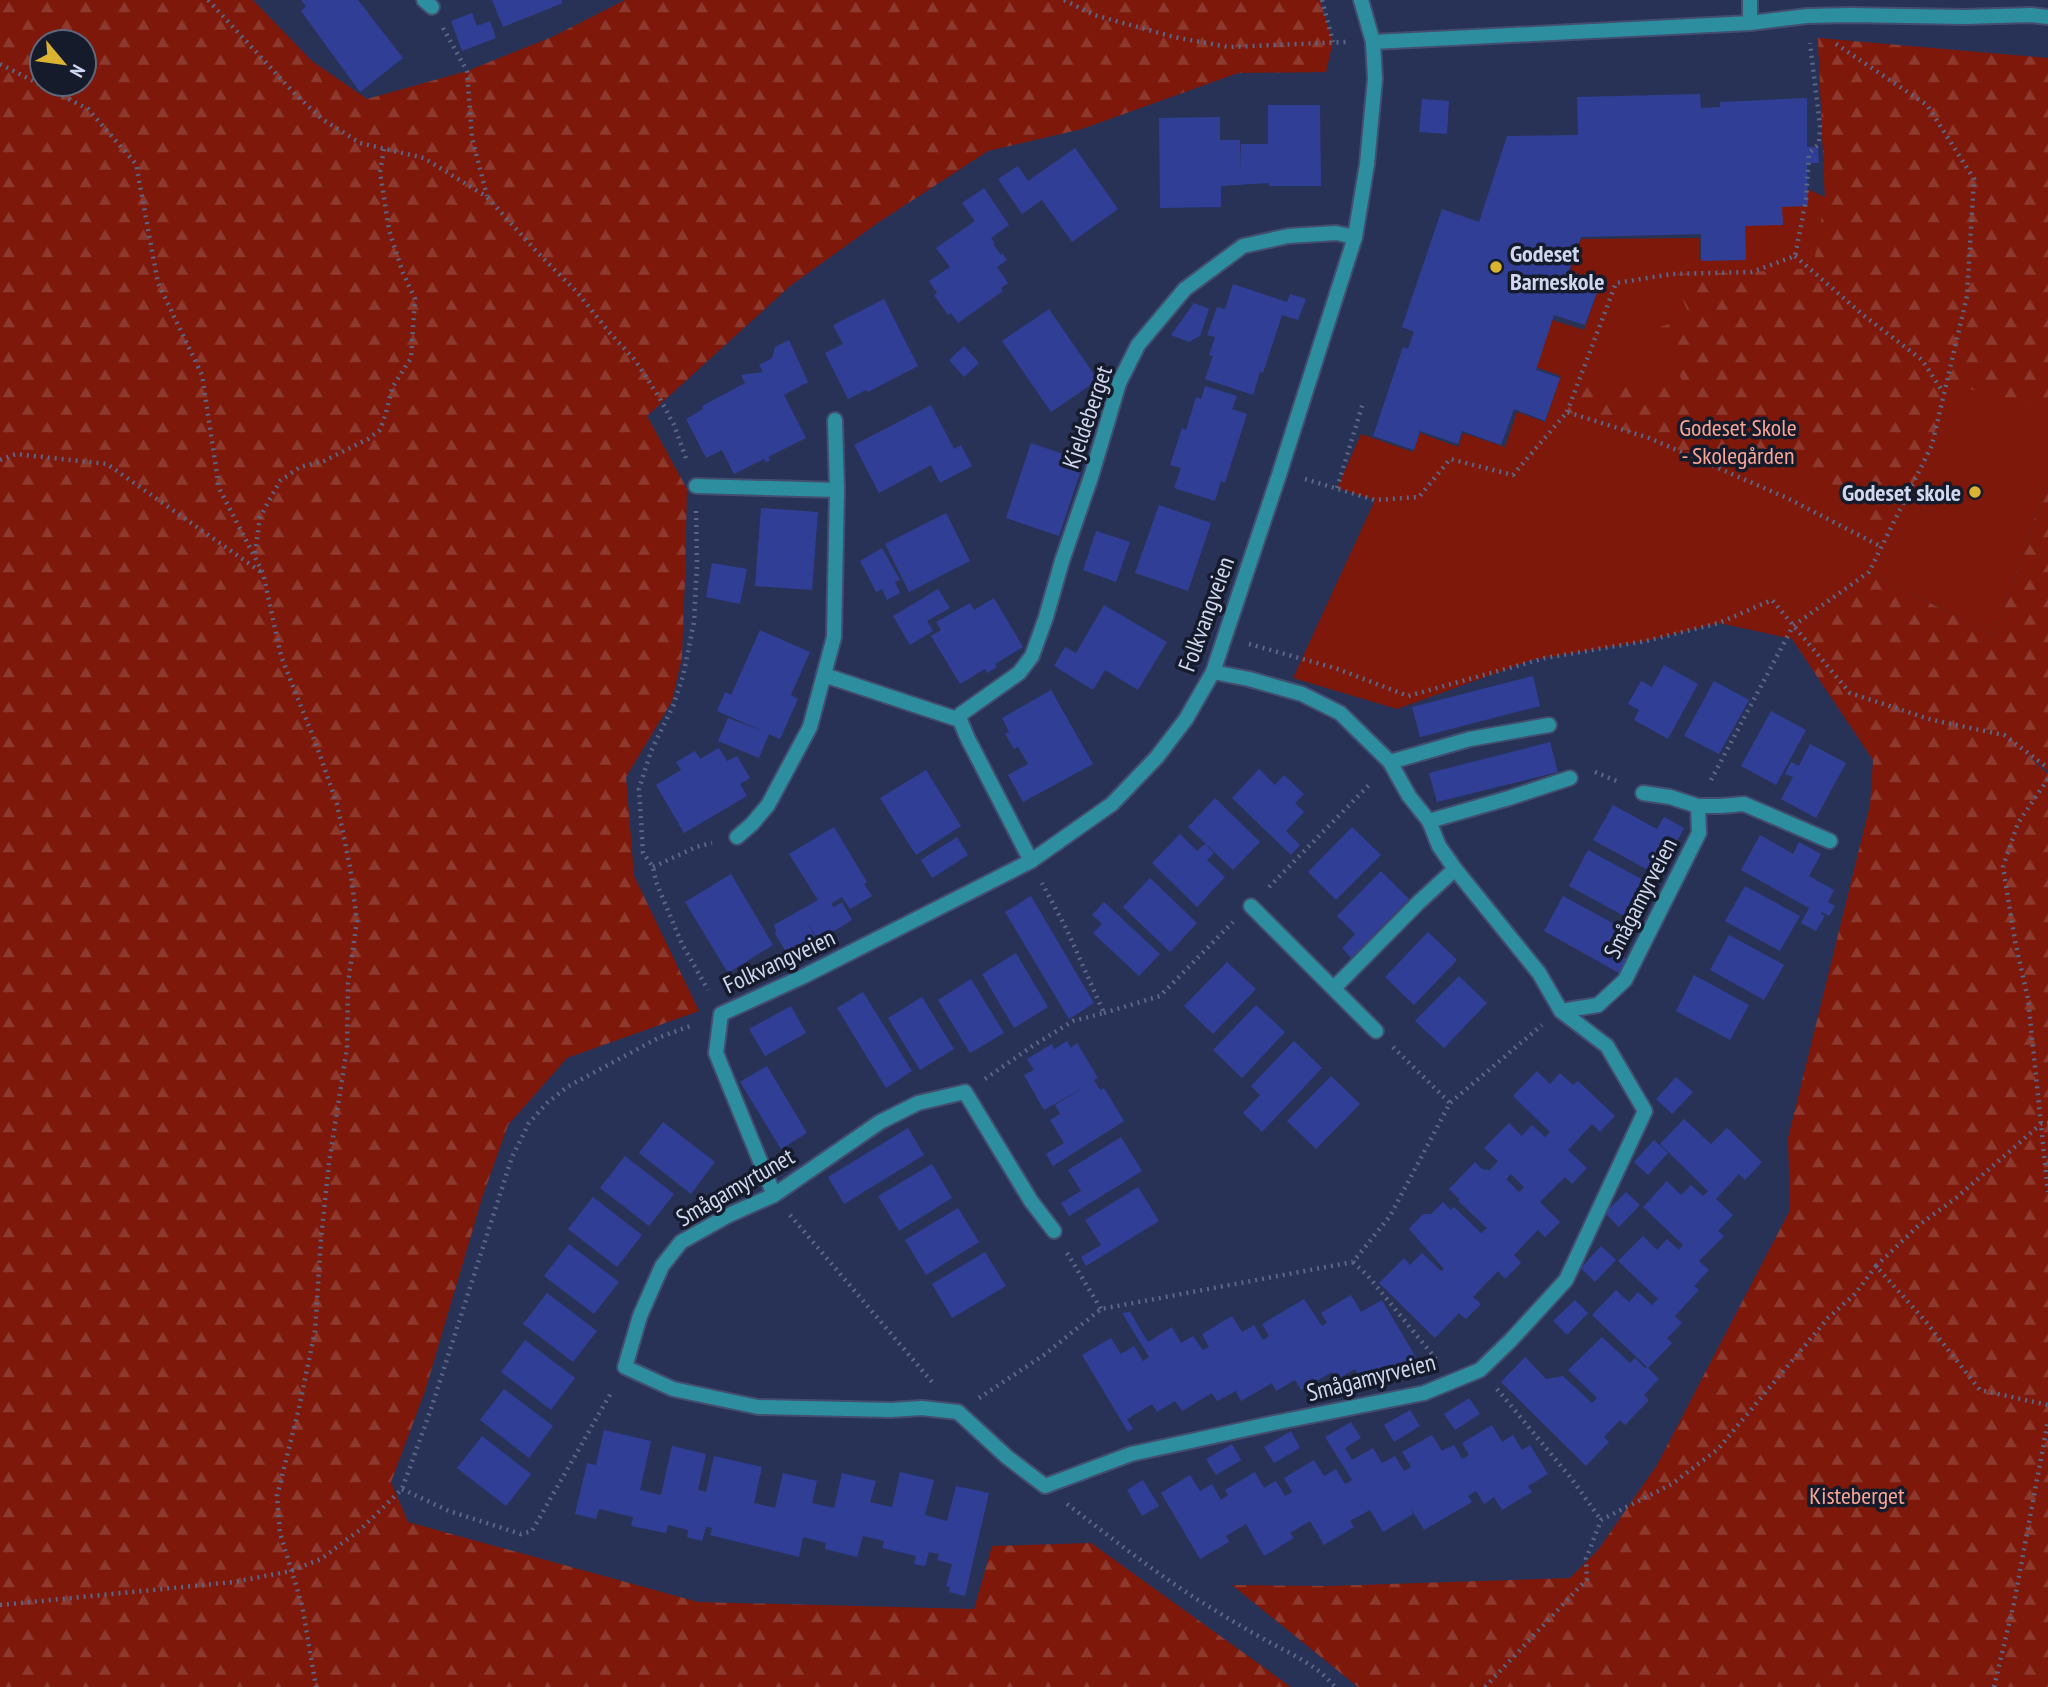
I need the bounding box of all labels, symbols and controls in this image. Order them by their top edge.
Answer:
north arrow [28,28,98,98]
text: N [65,61,91,82]
place label: Godeset Barneskole [1510,238,1605,297]
marker: Godeset Barneskole [1488,259,1504,275]
street label: Kjeldeberget [1055,361,1119,472]
park label: Godeset Skole - Skolegården [1679,412,1797,471]
place label: Godeset skole [1842,477,1961,508]
marker: Godeset skole [1967,484,1983,500]
street label: Folkvangveien [1171,552,1241,676]
street label: Smågamyrveien [1596,832,1684,964]
street label: Folkvangveien [718,922,840,1000]
street label: Smågamyrtunet [670,1141,800,1233]
street label: Smågamyrveien [1303,1346,1439,1408]
park label: Kisteberget [1809,1480,1905,1511]

